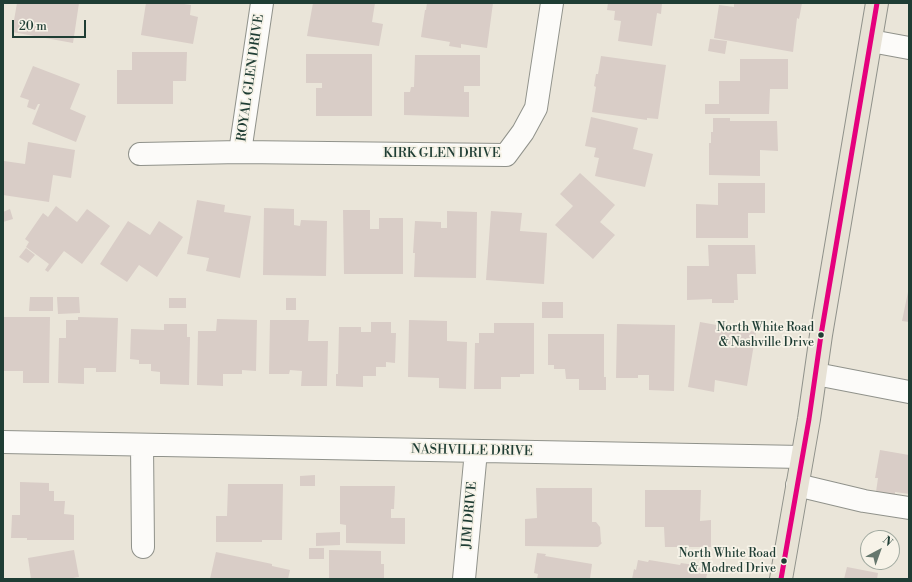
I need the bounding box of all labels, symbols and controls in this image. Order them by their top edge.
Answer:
scale bar [14,12,88,38]
street label: ROYAL GLEN DRIVE [234,13,268,143]
text: 20 m [19,19,47,34]
street label: KIRK GLEN DRIVE [383,146,501,162]
place label: North White Road & Nashville Drive [717,321,814,349]
marker: North White Road & Nashville Drive [816,330,826,340]
street label: NASHVILLE DRIVE [411,442,533,460]
street label: JIM DRIVE [459,481,481,549]
north arrow [860,530,900,570]
text: N [879,534,895,550]
place label: North White Road & Modred Drive [679,547,776,575]
marker: North White Road & Modred Drive [779,556,789,566]

